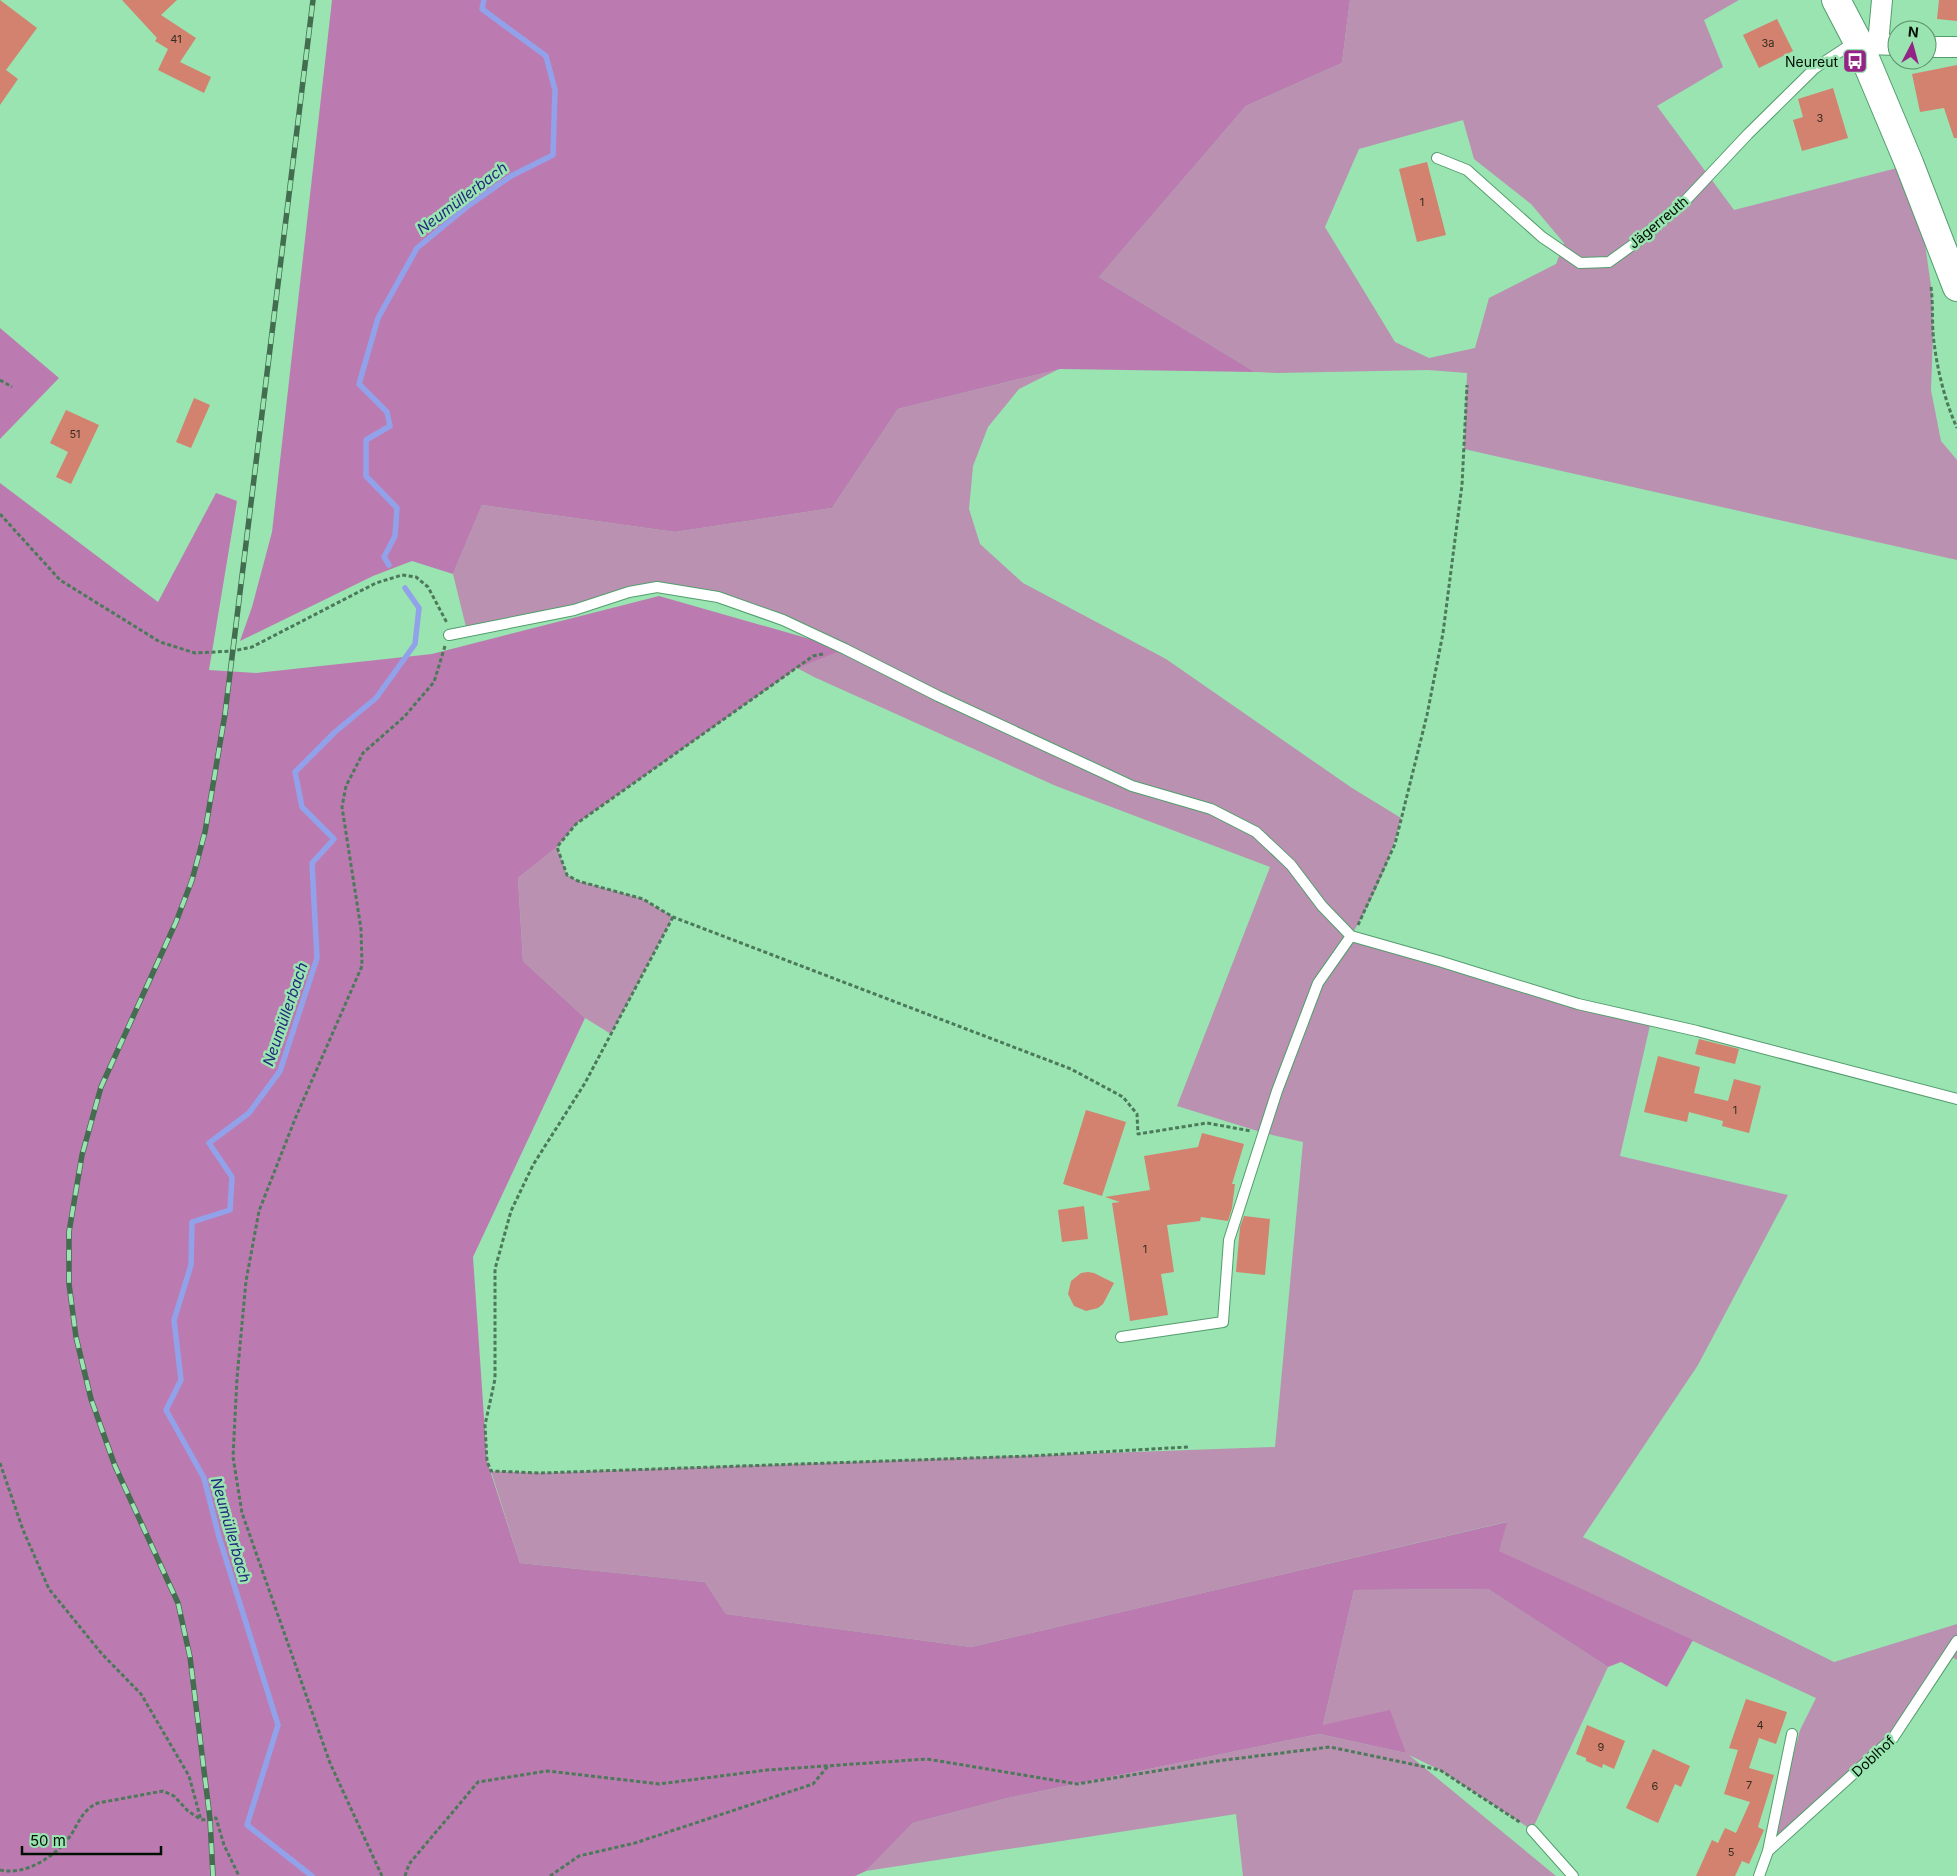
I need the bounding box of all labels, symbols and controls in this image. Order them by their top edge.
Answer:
north arrow [1887,20,1937,70]
text: N [1907,23,1920,41]
house number: 41 [170,32,182,46]
house number: 3a [1762,36,1774,50]
bus stop icon: Neureut [1842,48,1868,74]
place label: Neureut [1785,53,1838,70]
house number: 3 [1817,111,1824,125]
water label: Neumüllerbach [413,158,511,238]
street label: Jägerreuth [1625,192,1691,252]
house number: 1 [1420,195,1424,209]
house number: 51 [69,427,81,441]
water label: Neumüllerbach [258,960,312,1068]
house number: 1 [1733,1103,1737,1117]
house number: 1 [1143,1242,1147,1256]
water label: Neumüllerbach [207,1475,255,1585]
house number: 4 [1756,1718,1764,1732]
street label: Doblhof [1848,1732,1898,1780]
house number: 9 [1598,1740,1605,1754]
house number: 7 [1746,1778,1752,1792]
house number: 6 [1652,1779,1659,1793]
scale bar [22,1824,161,1856]
text: 50 m [30,1831,66,1850]
house number: 5 [1728,1845,1735,1859]

